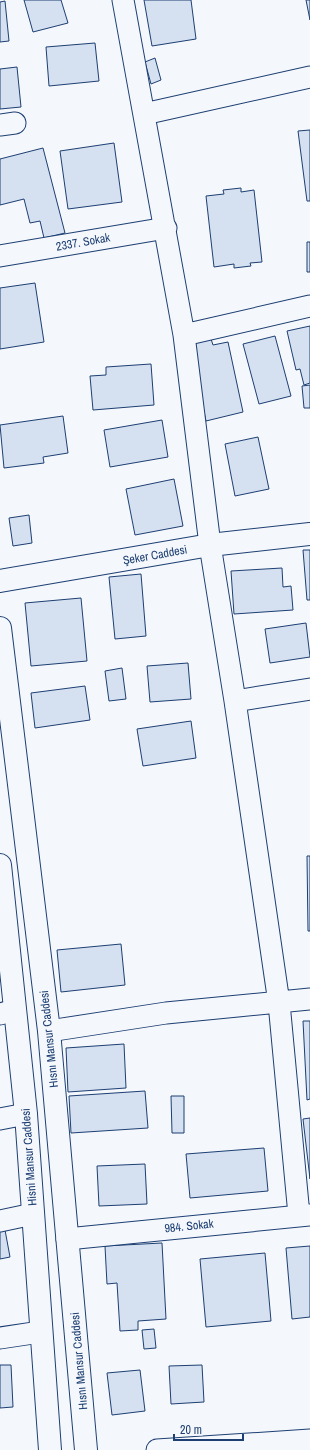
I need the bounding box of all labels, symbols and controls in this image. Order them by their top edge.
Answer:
street label: 2337. Sokak [55,229,111,255]
street label: Şeker Caddesi [122,541,188,569]
street label: Hısnı Mansur Caddesi [36,989,62,1089]
street label: Hisni Mansur Caddesi [18,1108,40,1206]
street label: 984. Sokak [164,1215,214,1237]
street label: Hısnı Mansur Caddesi [67,1312,91,1410]
scale bar [174,1416,243,1442]
text: 20 m [180,1422,202,1438]

